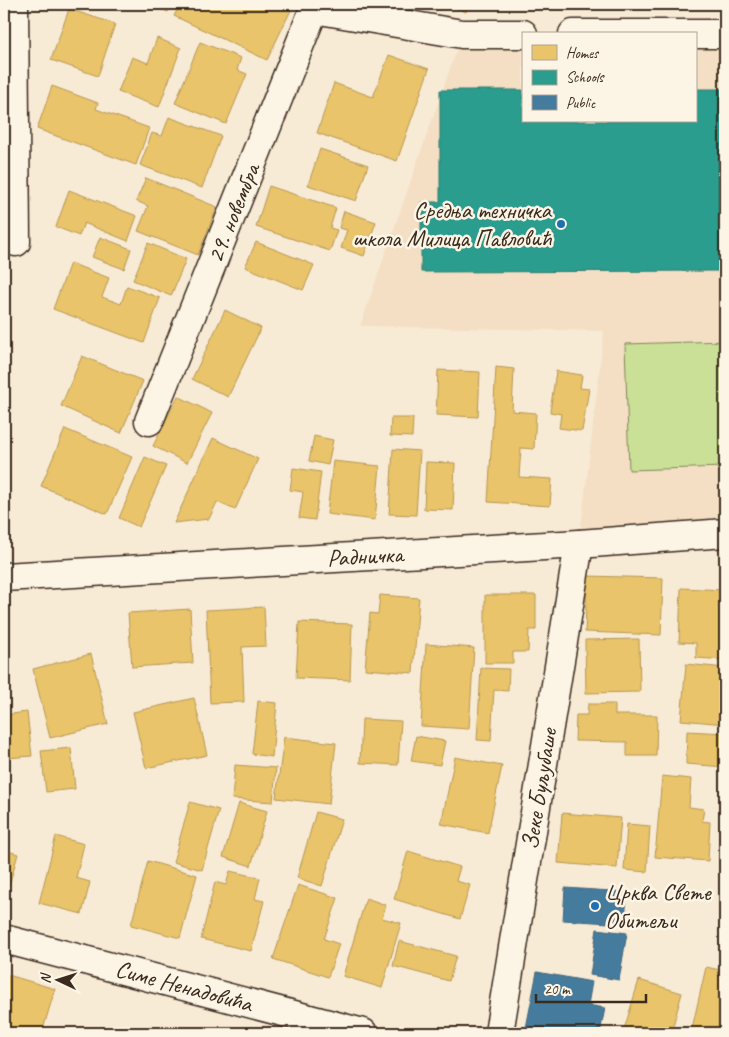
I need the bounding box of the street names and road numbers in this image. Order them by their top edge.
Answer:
street label: 29. новембра [200,157,267,267]
street label: Радничка [326,539,406,573]
street label: Зеке Буљубаше [515,724,564,852]
street label: Симе Ненадовића [112,953,257,1019]

